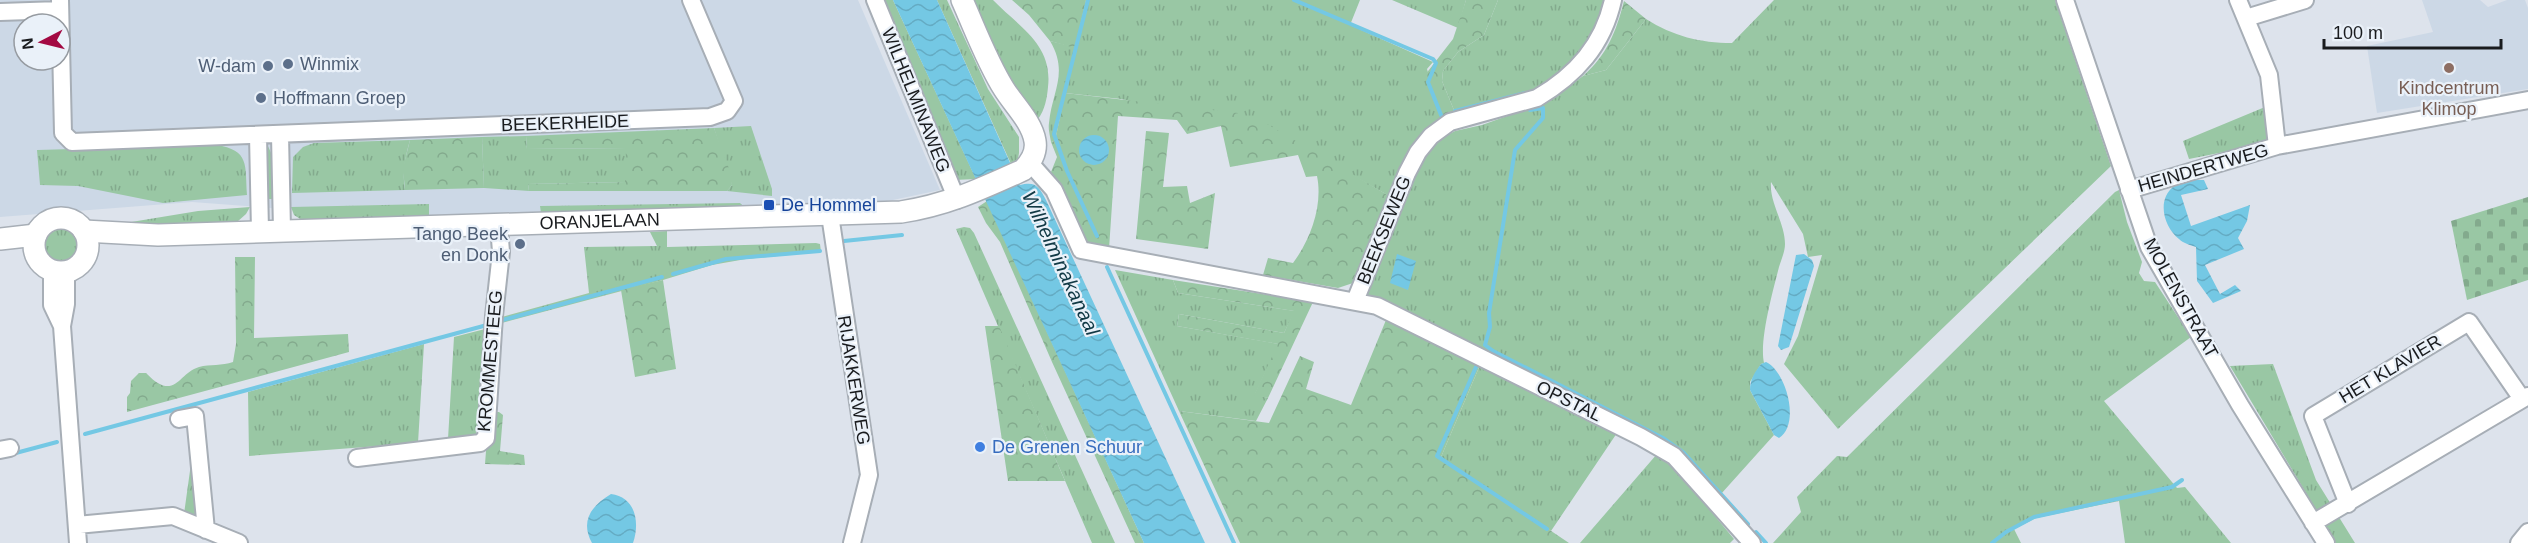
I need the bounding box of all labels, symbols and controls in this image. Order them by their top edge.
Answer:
north arrow [12,12,72,72]
scale bar [2324,12,2501,50]
text: 100 m [2333,23,2383,43]
street label: WILHELMINAWEG [878,25,954,175]
text: N [18,37,37,51]
place label: Winmix [300,54,359,74]
place label: W-dam [198,56,256,76]
marker: Winmix [281,57,295,71]
marker: W-dam [261,59,275,73]
marker: Kindcentrum Klimop [2442,61,2456,75]
place label: Kindcentrum Klimop [2398,78,2500,119]
place label: Hoffmann Groep [273,88,406,108]
marker: Hoffmann Groep [254,91,268,105]
street label: BEEKERHEIDE [501,111,629,135]
street label: HEINDERTWEG [2136,140,2270,196]
street label: BEEKSEWEG [1353,173,1415,287]
water label: Wilhelminakanaal [1018,187,1104,339]
place label: De Hommel [781,195,876,215]
marker: De Hommel [762,198,776,212]
street label: ORANJELAAN [539,209,660,233]
place label: Tango Beek en Donk [413,224,509,265]
street label: MOLENSTRAAT [2140,235,2222,361]
marker: Tango Beek en Donk [513,237,527,251]
street label: KROMMESTEEG [474,289,506,433]
street label: RIJAKKERWEG [834,314,874,446]
street label: HET KLAVIER [2335,331,2445,407]
street label: OPSTAL [1533,377,1605,425]
place label: De Grenen Schuur [992,437,1142,457]
marker: De Grenen Schuur [973,440,987,454]

